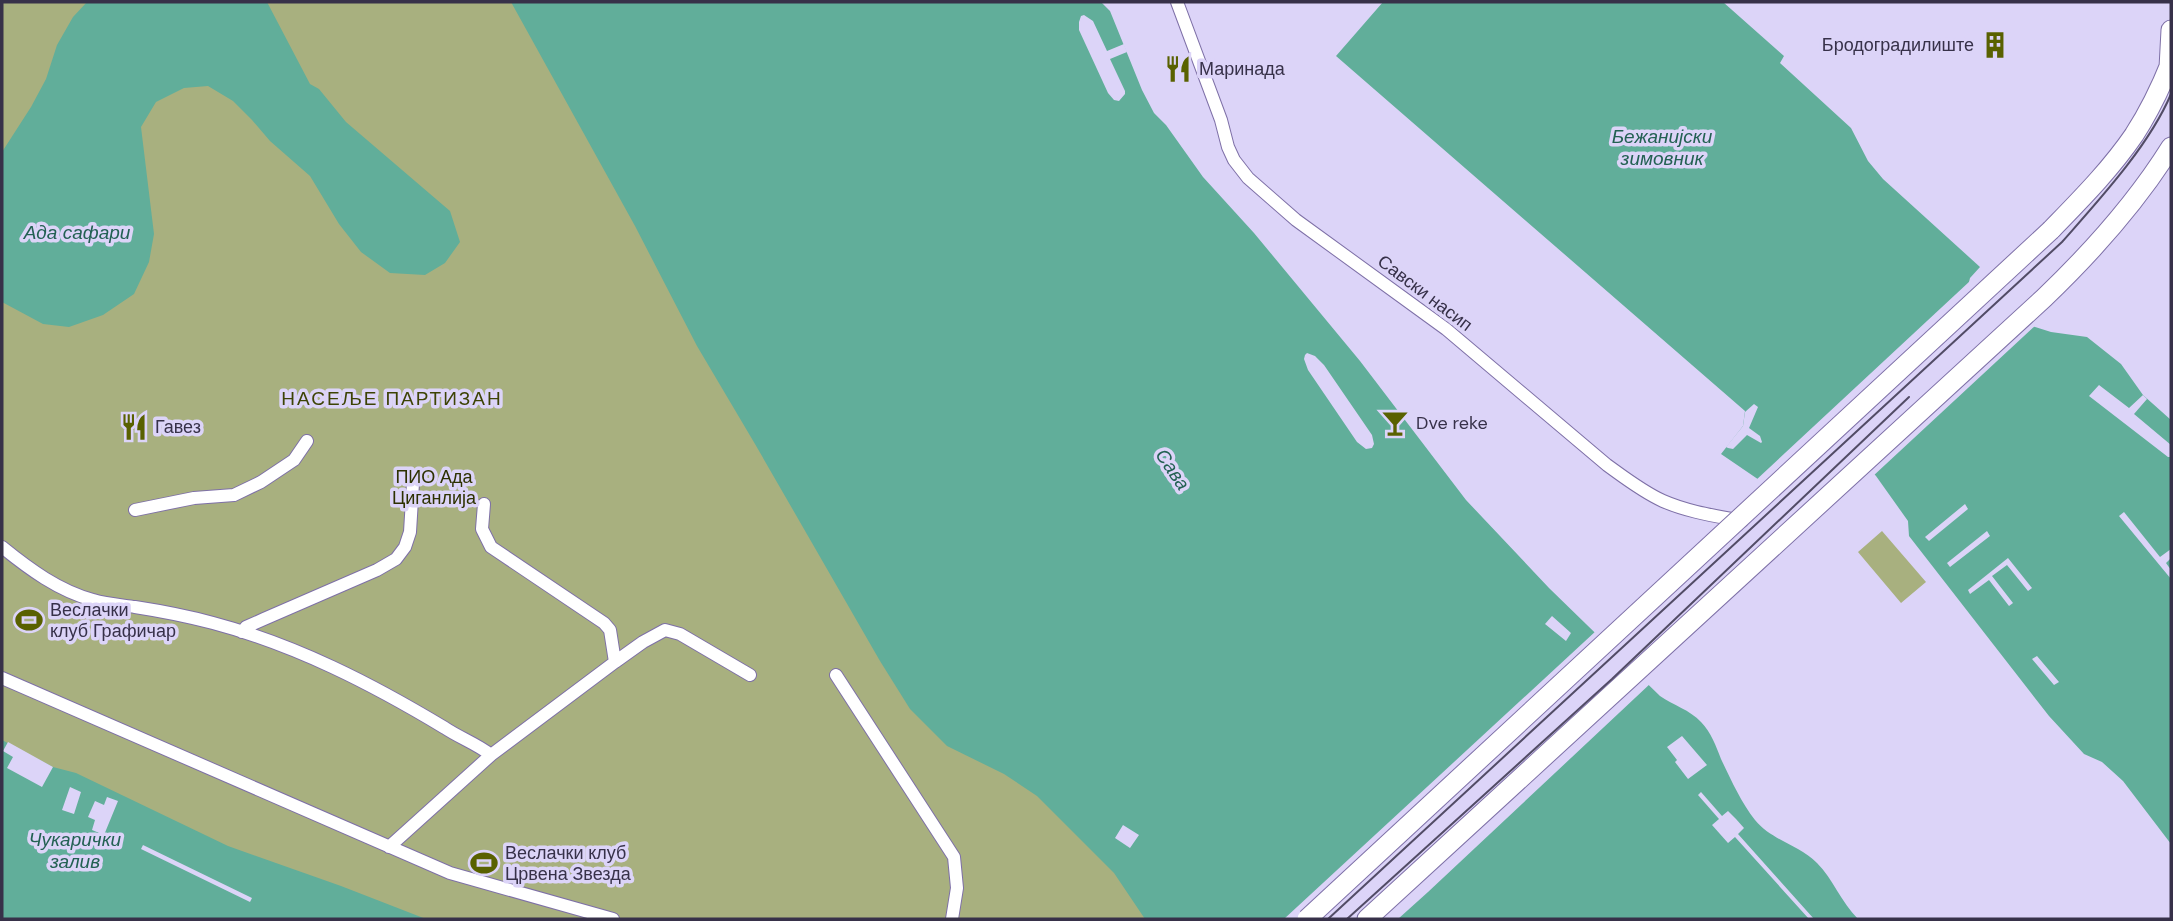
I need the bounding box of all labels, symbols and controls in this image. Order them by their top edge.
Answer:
building icon: Бродоградилиште [1980,30,2010,60]
place label: Бродоградилиште [1822,33,1974,57]
restaurant icon: Маринада [1163,54,1193,84]
place label: Маринада [1199,57,1286,81]
water label: Бежанијски зимовник [1612,124,1713,171]
water label: Ада сафари [23,220,131,245]
street label: Савски насип [1373,249,1477,337]
district label: НАСЕЉЕ ПАРТИЗАН [281,386,503,411]
bar icon: Dve reke [1380,408,1410,438]
place label: Dve reke [1416,411,1488,435]
restaurant icon: Гавез [119,412,149,442]
place label: Гавез [155,415,201,439]
water label: Сава [1150,444,1195,495]
park label: ПИО Ада Циганлија [392,465,477,510]
place label: Веслачки клуб Графичар [50,598,176,643]
sports icon: Веслачки клуб Графичар [14,605,44,635]
water label: Чукарички залив [29,827,122,874]
place label: Веслачки клуб Црвена Звезда [505,841,632,886]
sports icon: Веслачки клуб Црвена Звезда [469,848,499,878]

